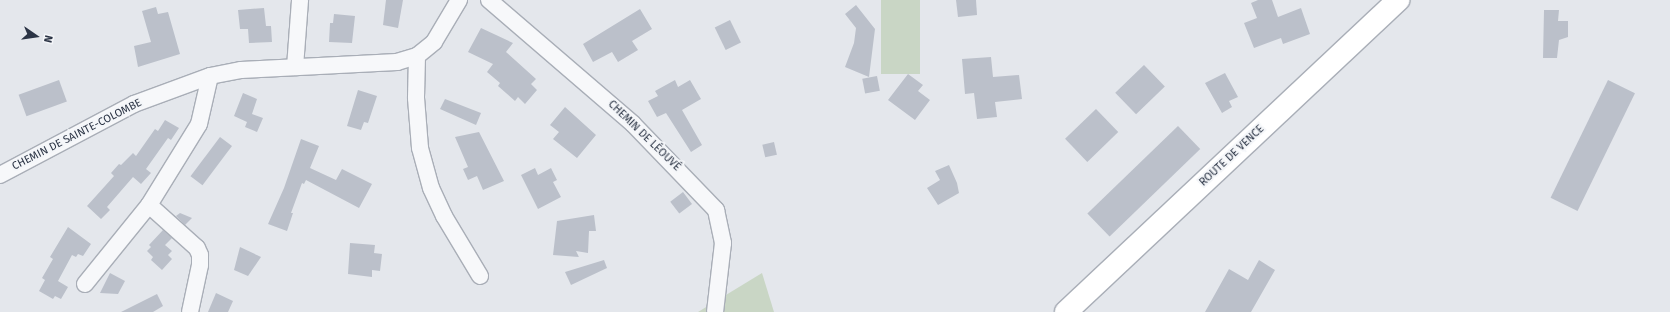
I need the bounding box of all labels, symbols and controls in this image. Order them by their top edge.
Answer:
north arrow [16,16,56,56]
text: N [41,34,55,44]
street label: CHEMIN DE SAINTE-COLOMBE [10,97,144,173]
street label: CHEMIN DE LÉOUVÉ [605,98,683,174]
street label: ROUTE DE VENCE [1197,123,1267,189]

